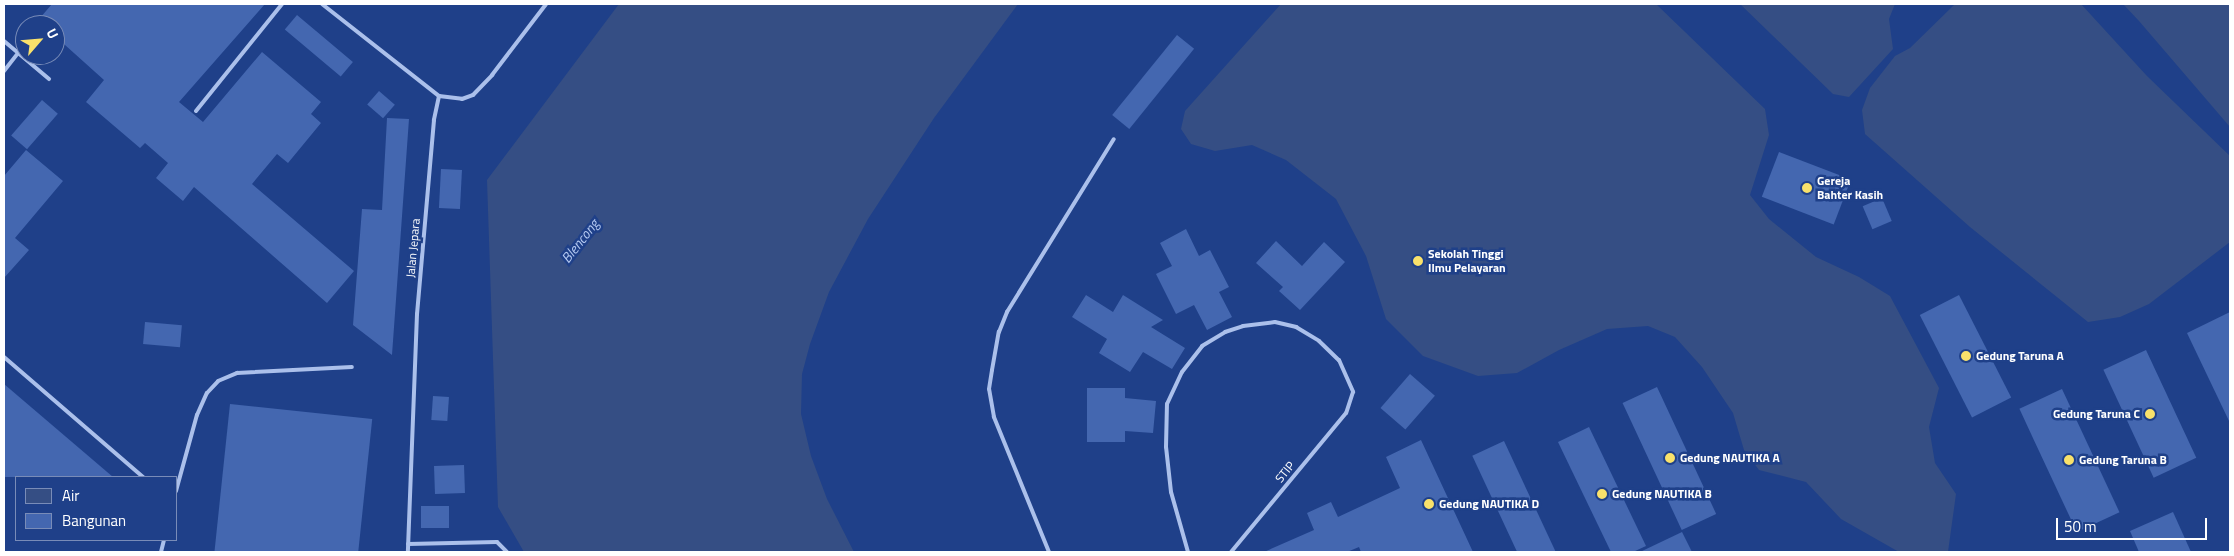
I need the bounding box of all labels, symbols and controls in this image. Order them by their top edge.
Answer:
north arrow [15,15,65,65]
text: U [41,25,64,42]
place label: Gereja Bahter Kasih [1817,174,1883,202]
marker: Gereja Bahter Kasih [1801,182,1813,194]
water label: Blencong [558,216,602,266]
street label: Jalan Jepara [403,218,423,278]
place label: Sekolah Tinggi Ilmu Pelayaran [1428,247,1506,275]
marker: Sekolah Tinggi Ilmu Pelayaran [1412,255,1424,267]
place label: Gedung Taruna A [1976,349,2064,363]
marker: Gedung Taruna A [1960,350,1972,362]
place label: Gedung Taruna C [2053,407,2140,421]
marker: Gedung Taruna C [2144,408,2156,420]
place label: Gedung NAUTIKA A [1680,451,1780,465]
marker: Gedung NAUTIKA A [1664,452,1676,464]
place label: Gedung Taruna B [2079,453,2167,467]
marker: Gedung Taruna B [2063,454,2075,466]
street label: STIP [1272,459,1298,485]
legend [15,476,178,541]
text: Air [62,484,79,507]
place label: Gedung NAUTIKA B [1612,487,1712,501]
marker: Gedung NAUTIKA B [1596,488,1608,500]
place label: Gedung NAUTIKA D [1439,497,1539,511]
marker: Gedung NAUTIKA D [1423,498,1435,510]
scale bar [2059,508,2210,540]
text: Bangunan [62,509,126,532]
text: 50 m [2064,515,2097,538]

